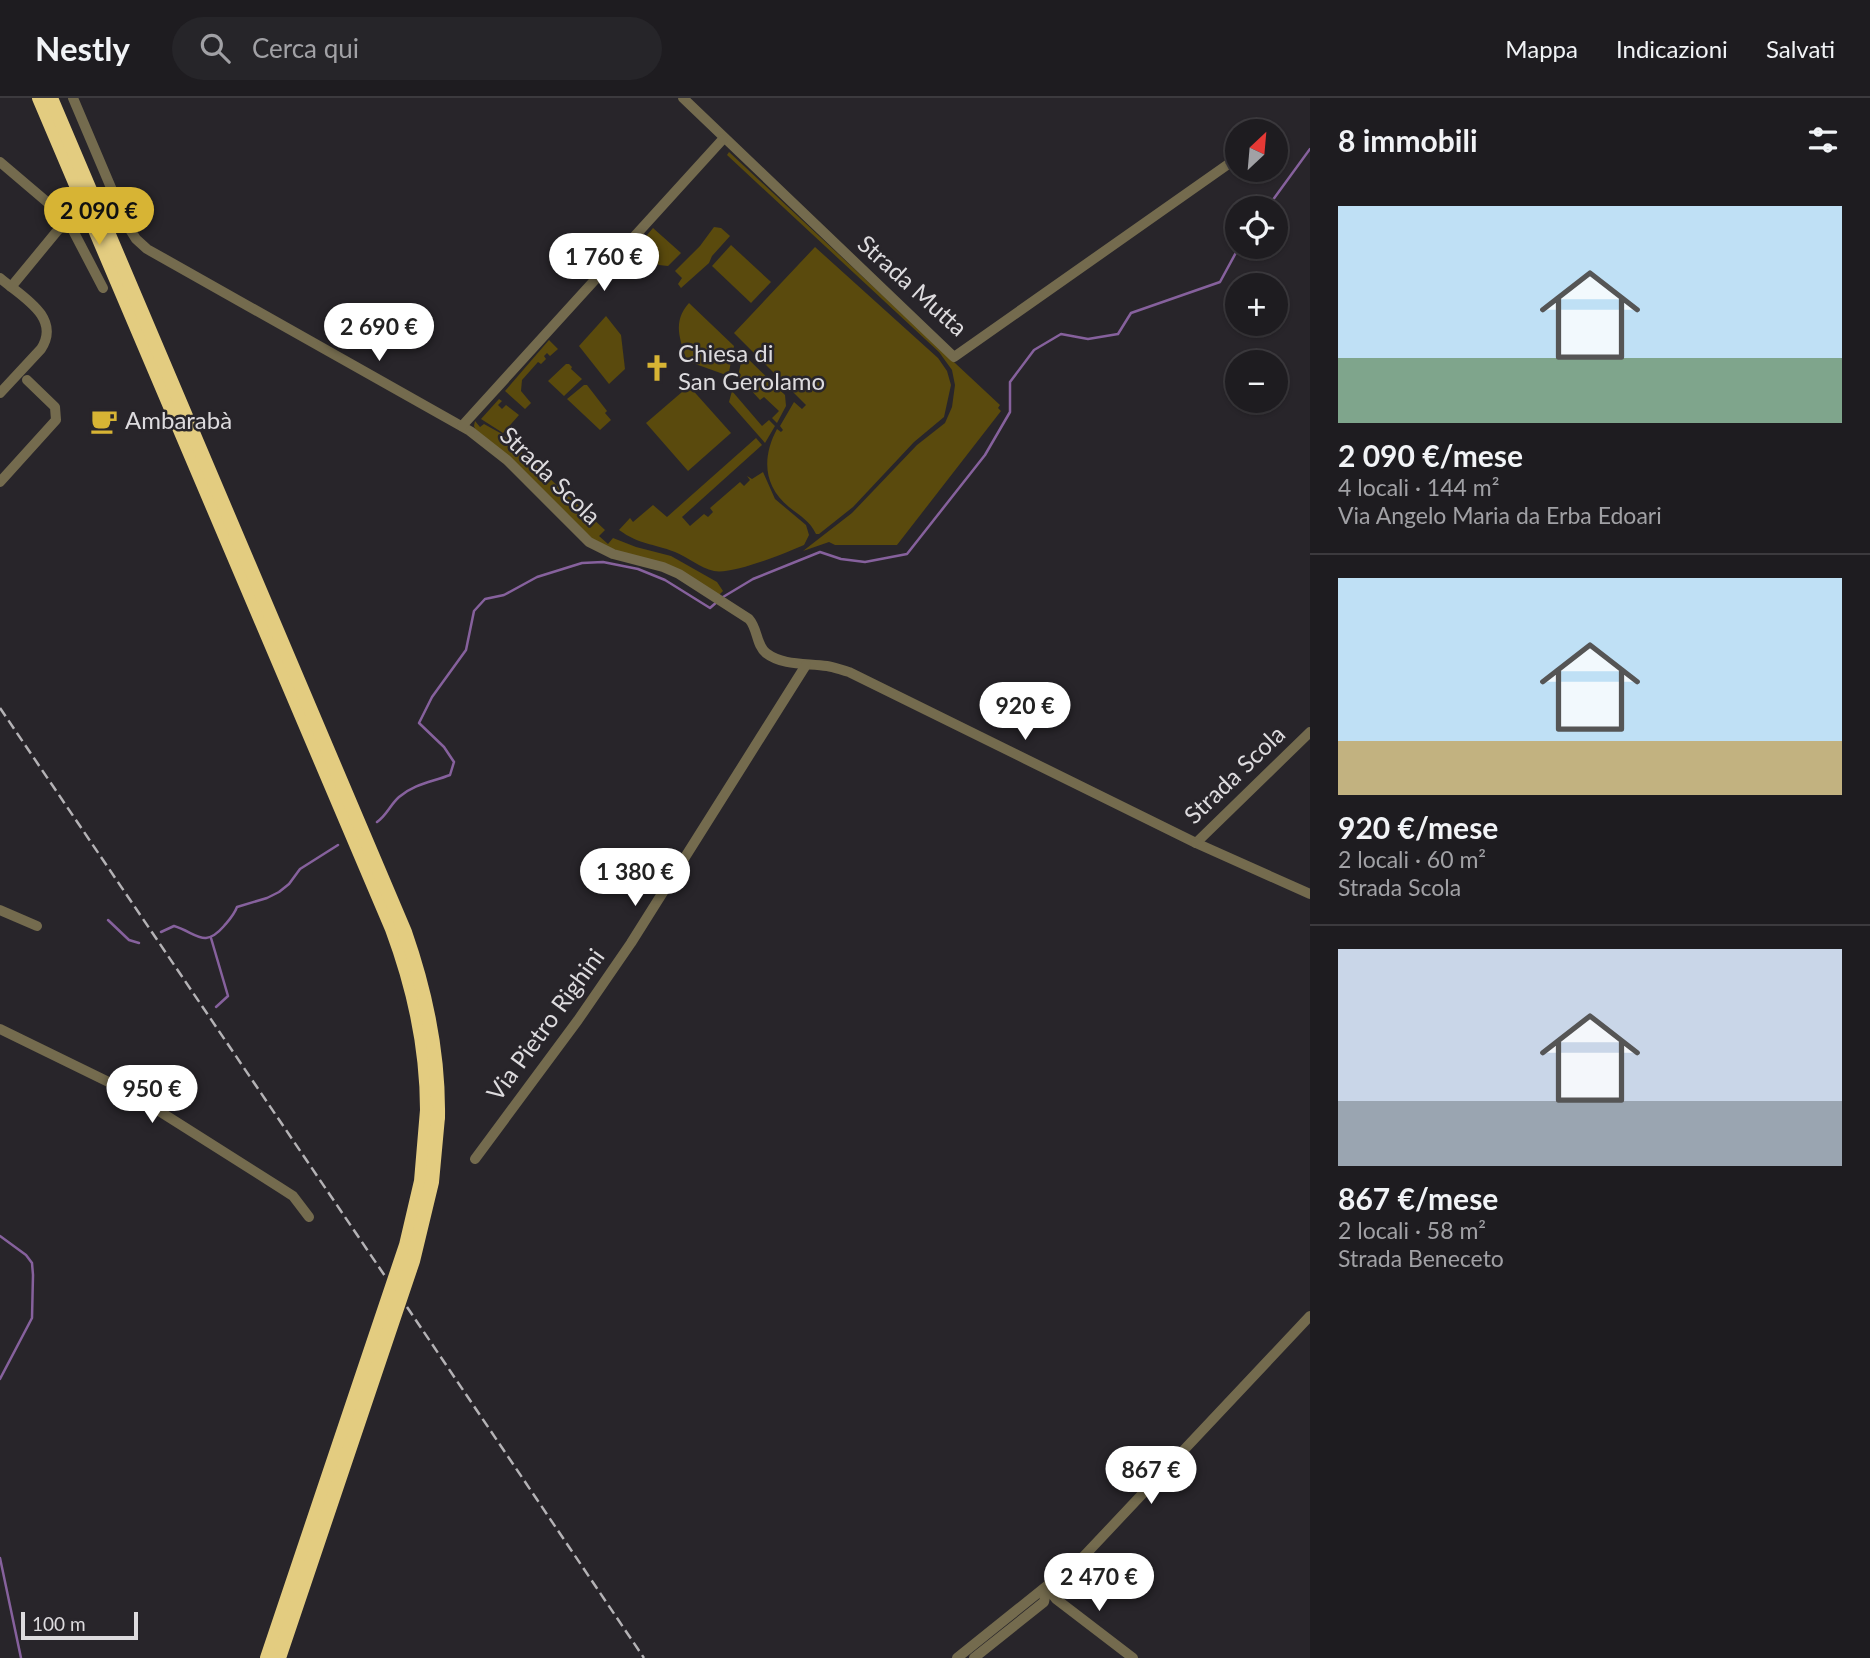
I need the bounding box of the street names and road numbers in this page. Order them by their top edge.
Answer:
street label: Strada Mutta [852,228,974,341]
street label: Strada Scola [495,420,607,530]
street label: Strada Scola [1178,719,1290,829]
street label: Via Pietro Righini [480,942,610,1106]

